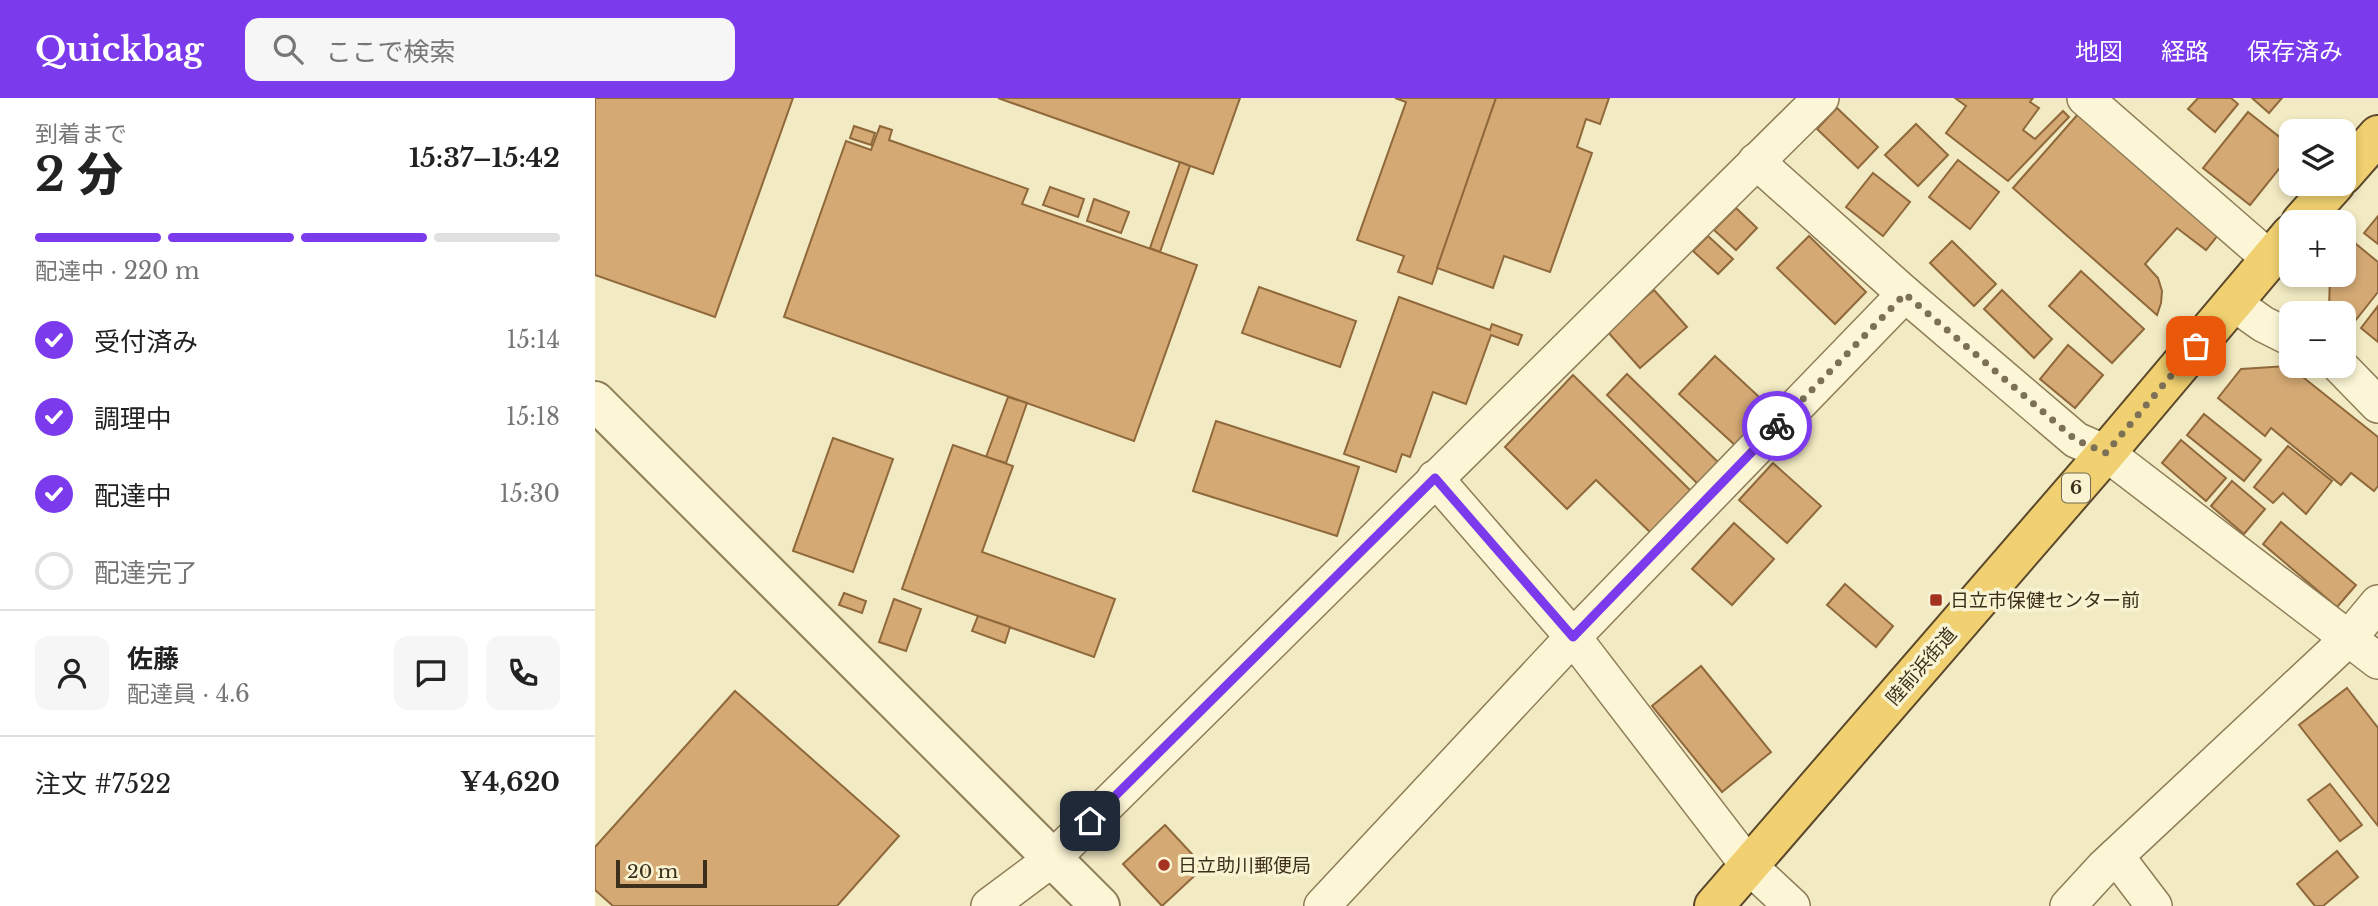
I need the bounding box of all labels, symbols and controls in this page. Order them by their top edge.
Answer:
search box [245,18,735,81]
text: Quickbag [35,29,203,70]
icon: search [269,30,307,68]
text: ここで検索 [325,36,455,68]
text: 地図 [2075,37,2123,66]
text: 経路 [2161,37,2209,66]
text: 保存済み [2247,37,2343,66]
map controls [2279,119,2356,378]
button: layers [2279,119,2356,196]
text: 到着まで [35,120,127,148]
text: 15:37–15:42 [409,142,560,174]
text: 2 分 [35,146,123,203]
button: + [2279,210,2356,287]
text: 配達中 · 220 m [35,257,200,285]
button: − [2279,301,2356,378]
pin [2166,316,2226,376]
icon: check [35,321,73,359]
text: 受付済み [94,326,198,358]
text: 15:14 [506,326,560,354]
icon: bag [2177,327,2215,365]
courier [1742,391,1812,461]
icon: check [35,398,73,436]
text: 調理中 [94,403,172,435]
text: 15:18 [506,403,560,431]
icon: bike [1758,407,1796,445]
road number: 6 [2062,474,2090,502]
icon: check [35,475,73,513]
text: 配達中 [94,480,172,512]
text: 15:30 [500,480,560,508]
text: 配達完了 [94,557,198,589]
place label: 日立市保健センター前 [1950,589,2140,612]
marker: 日立市保健センター前 [1928,592,1944,608]
street label: 陸前浜街道 [1882,623,1961,710]
button: person [35,636,109,710]
button: chat [394,636,468,710]
button: phone [486,636,560,710]
text: 佐藤 [127,643,179,675]
text: 配達員 · 4.6 [127,680,250,708]
text: ¥4,620 [460,766,560,798]
text: 注文 #7522 [35,768,171,800]
pin [1060,791,1120,851]
icon: home [1071,802,1109,840]
place label: 日立助川郵便局 [1178,854,1311,877]
scale bar [616,857,707,889]
marker: 日立助川郵便局 [1156,857,1172,873]
text: 20 m [627,860,678,883]

